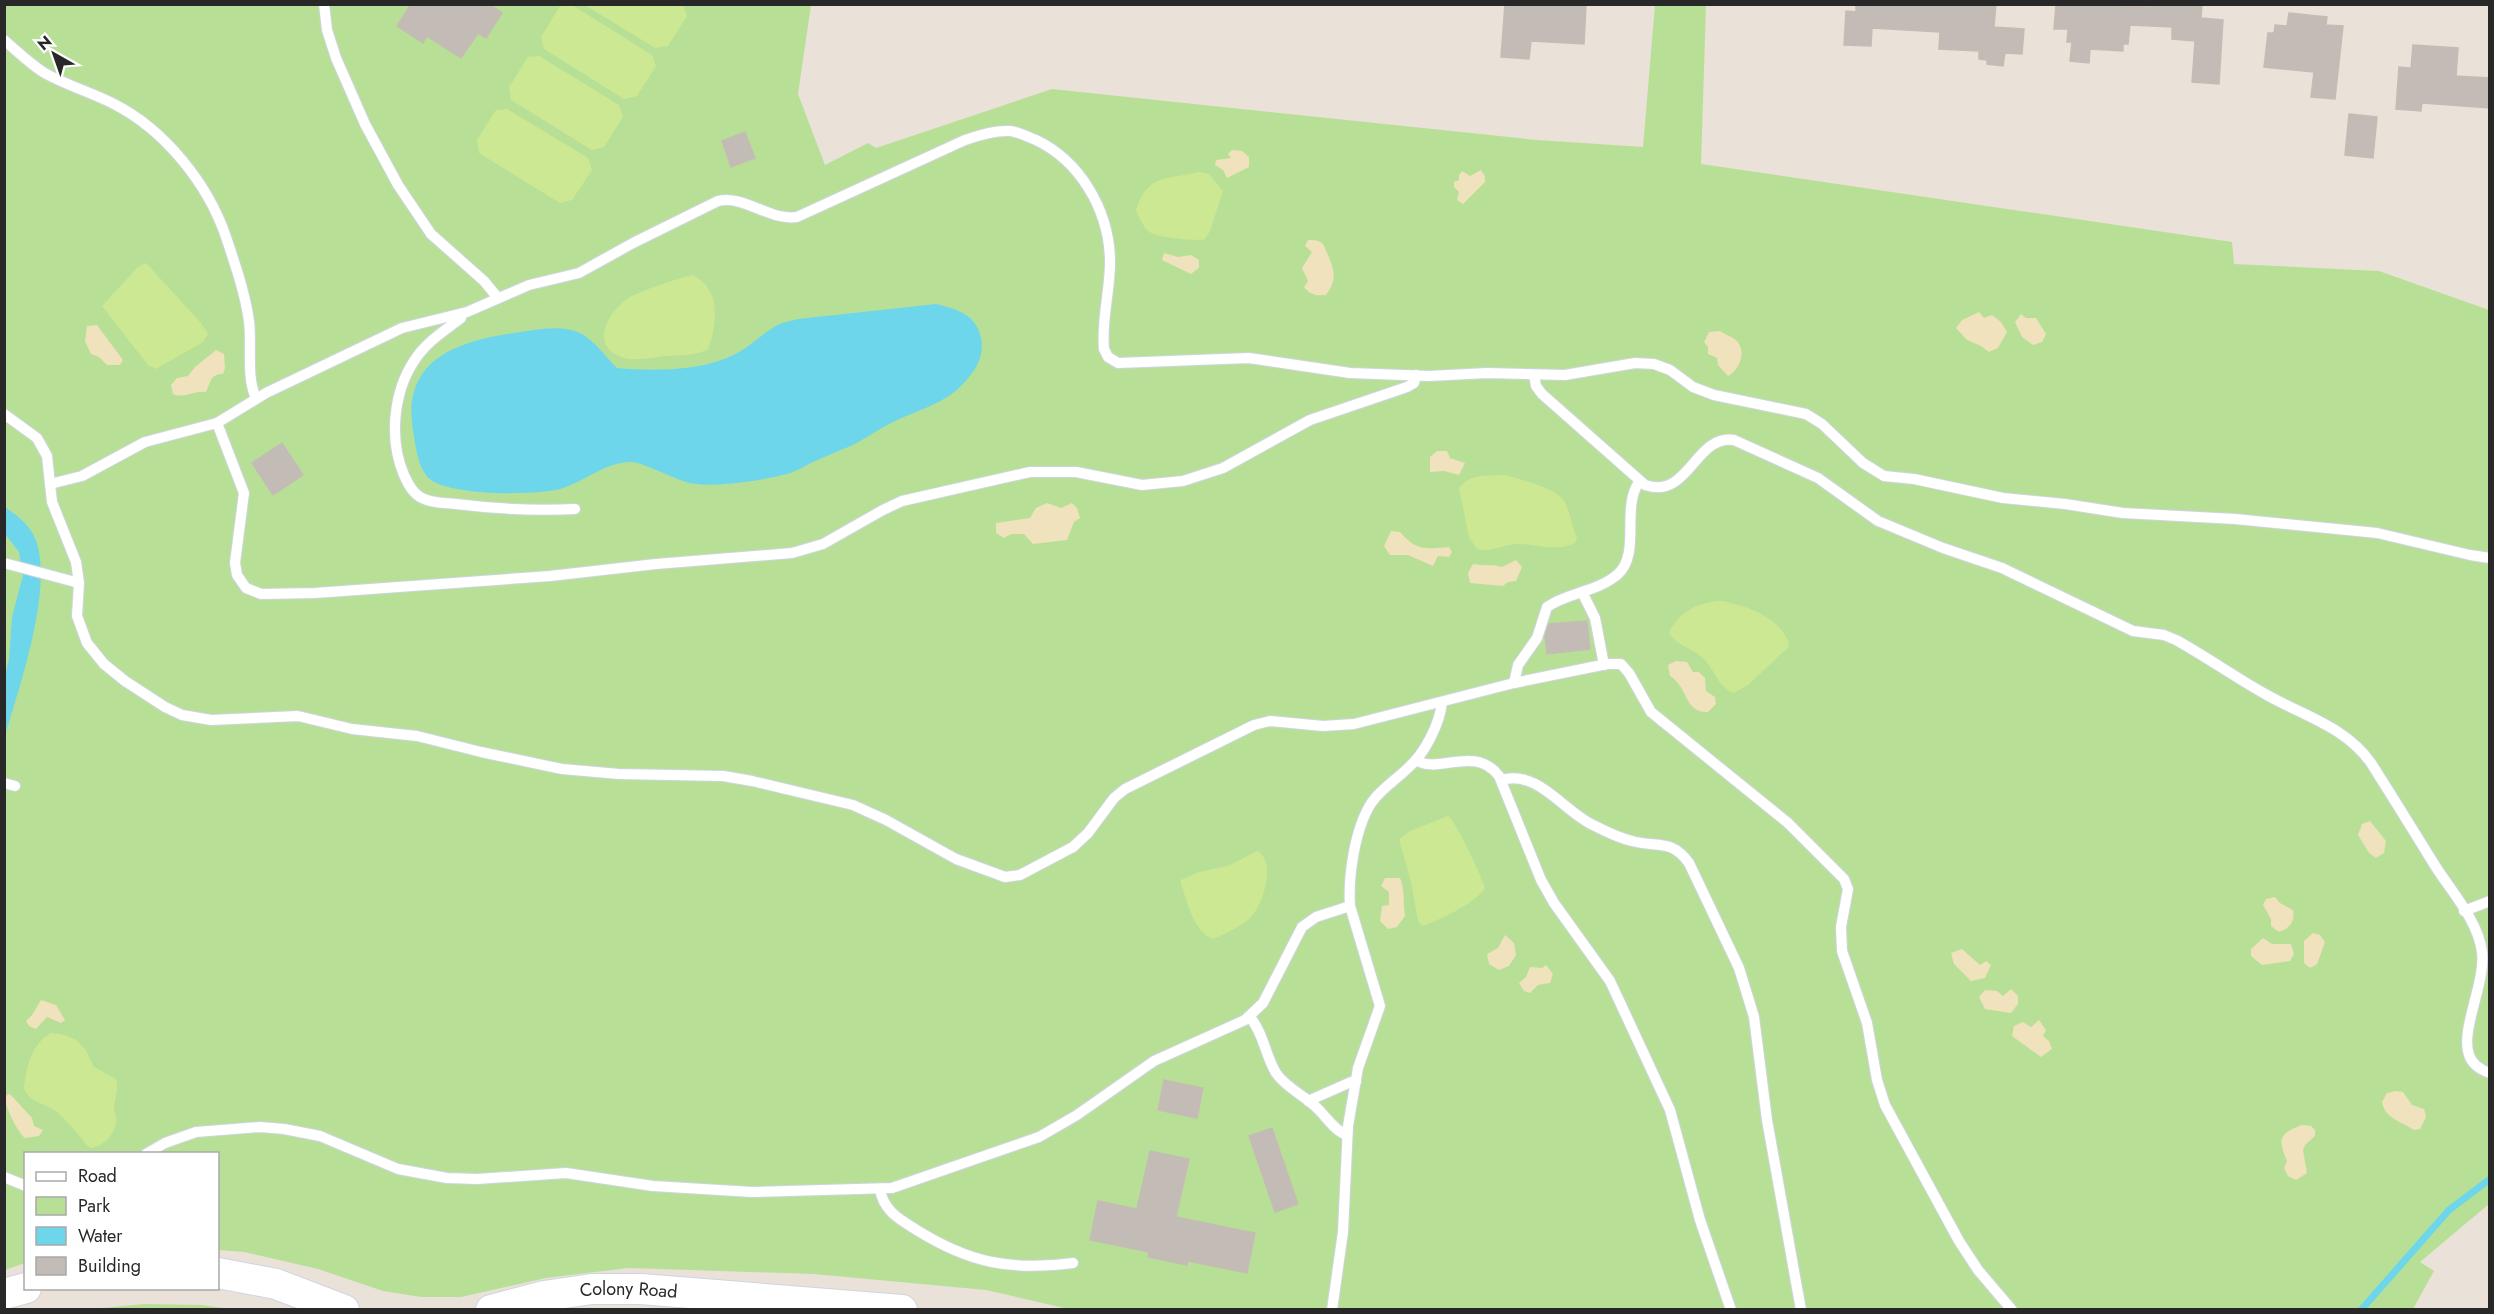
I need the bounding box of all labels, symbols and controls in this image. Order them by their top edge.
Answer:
north arrow [24,24,84,84]
text: N [32,30,57,56]
legend [24,1152,219,1290]
text: Road [78,1163,117,1189]
text: Park [78,1193,110,1219]
text: Water [78,1223,123,1249]
text: Building [78,1253,141,1279]
street label: Colony Road [578,1276,678,1305]

